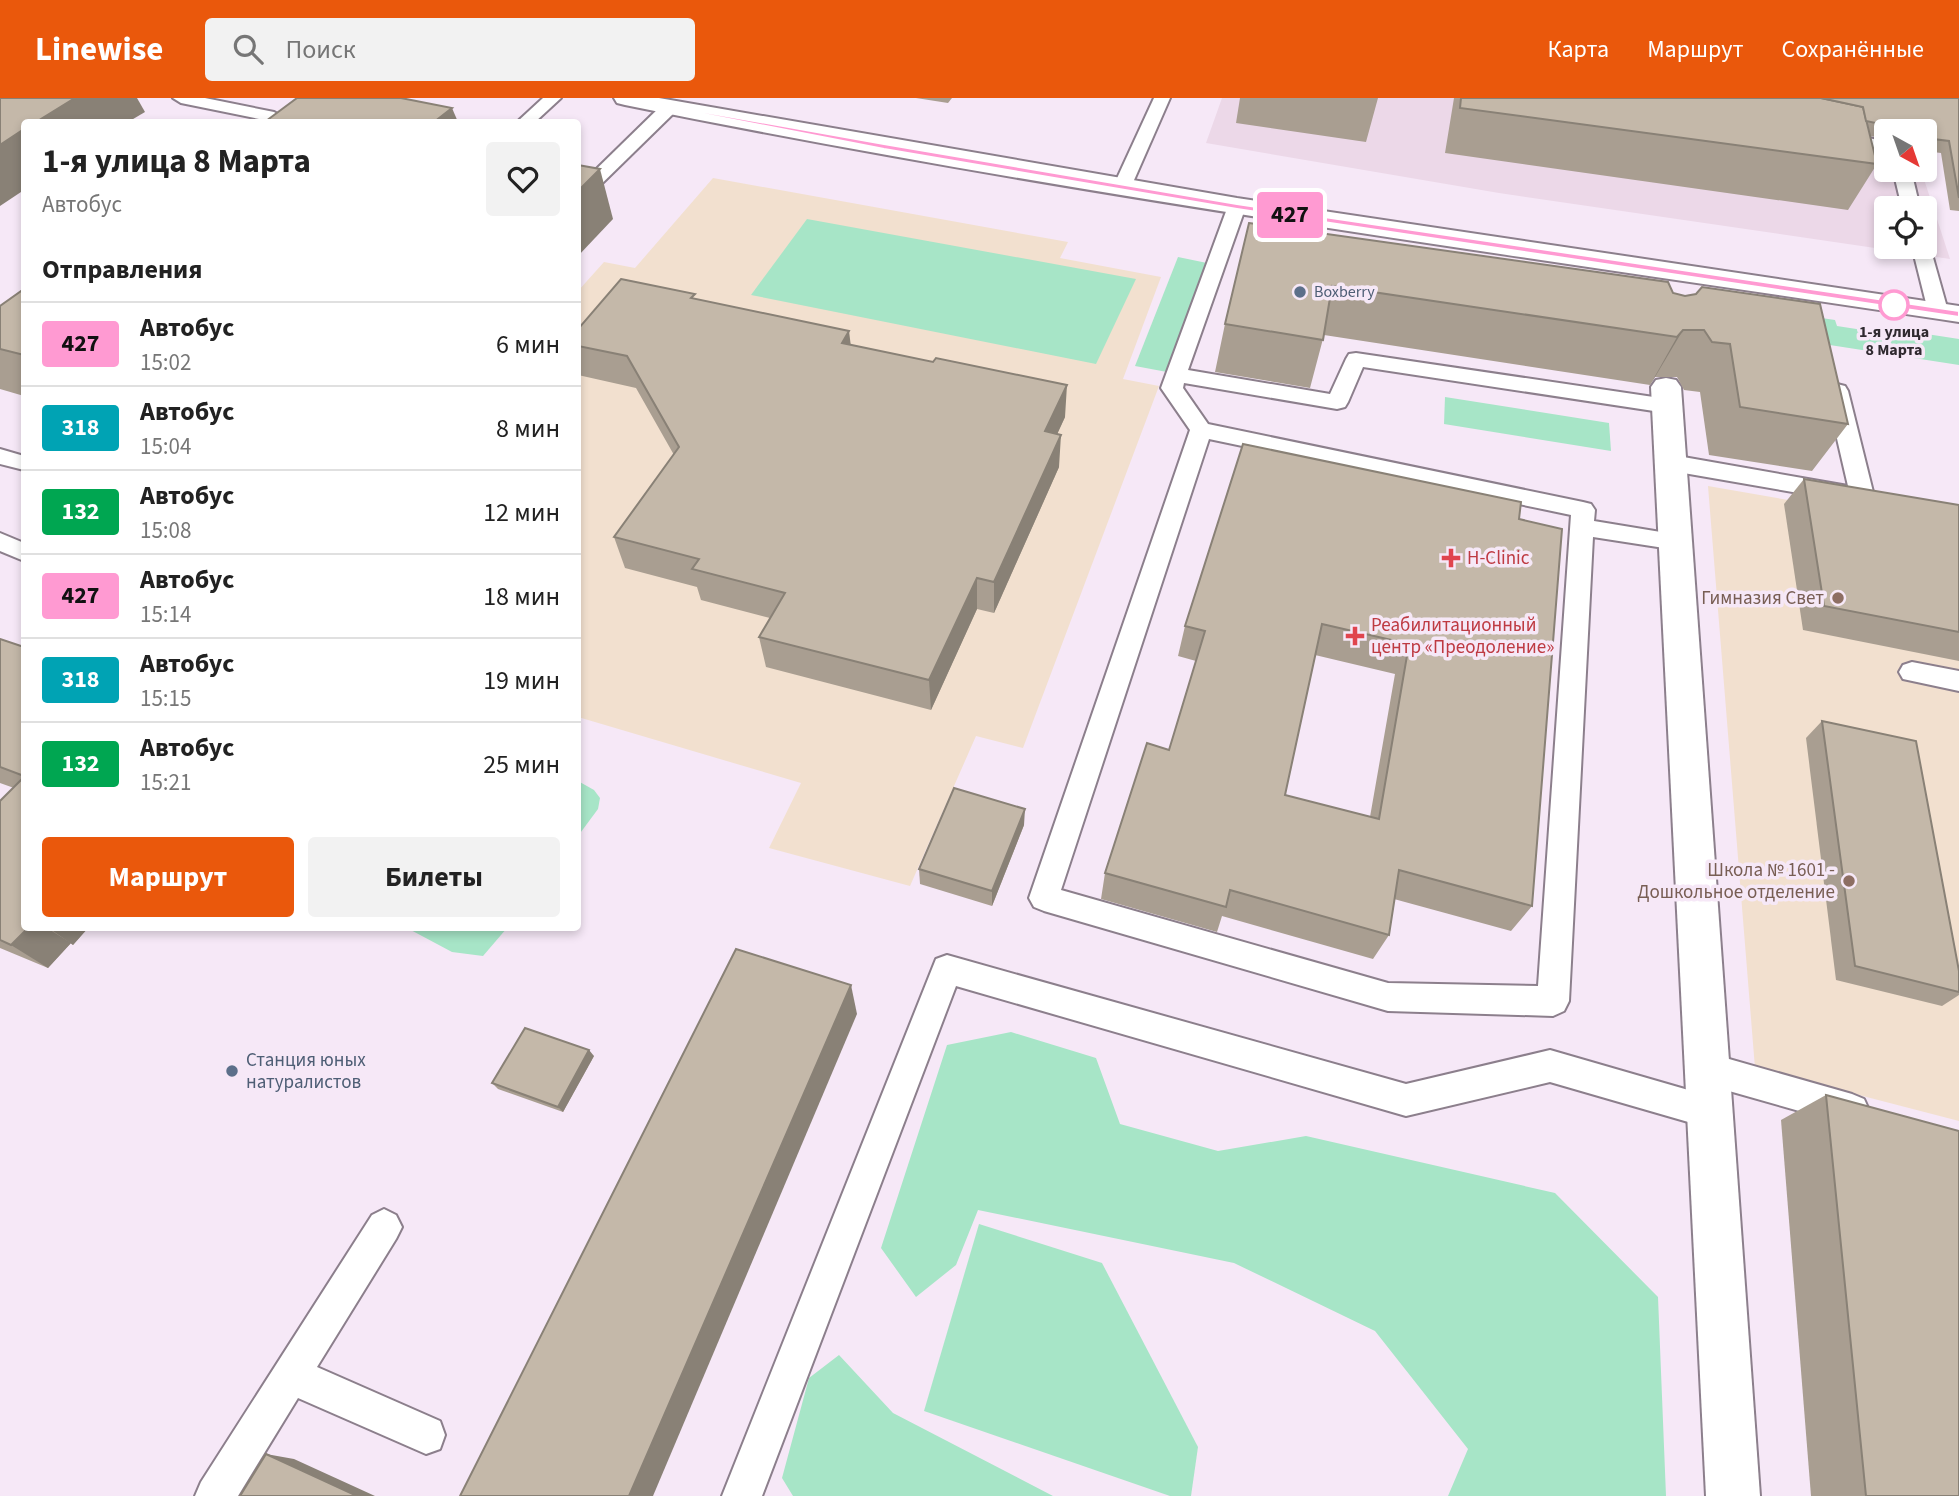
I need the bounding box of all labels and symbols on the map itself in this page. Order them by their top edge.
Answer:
north arrow [1874,119,1937,182]
line badge: 427 [1250,192,1330,238]
place label: Boxberry [1314,281,1375,303]
marker: Boxberry [1292,284,1308,300]
marker: 1-я улица 8 Марта [1879,290,1909,320]
place label: 1-я улица 8 Марта [1859,321,1929,361]
place label: H-Clinic [1467,545,1530,572]
marker: H-Clinic [1441,548,1461,568]
place label: Гимназия Свет [1701,585,1824,612]
marker: Гимназия Свет [1830,590,1846,606]
place label: Реабилитационный центр «Преодоление» [1371,612,1554,661]
marker: Реабилитационный центр «Преодоление» [1345,626,1365,646]
place label: Школа № 1601 - Дошкольное отделение [1637,857,1835,906]
marker: Школа № 1601 - Дошкольное отделение [1841,873,1857,889]
place label: Станция юных натуралистов [246,1047,366,1096]
marker: Станция юных натуралистов [224,1063,240,1079]

